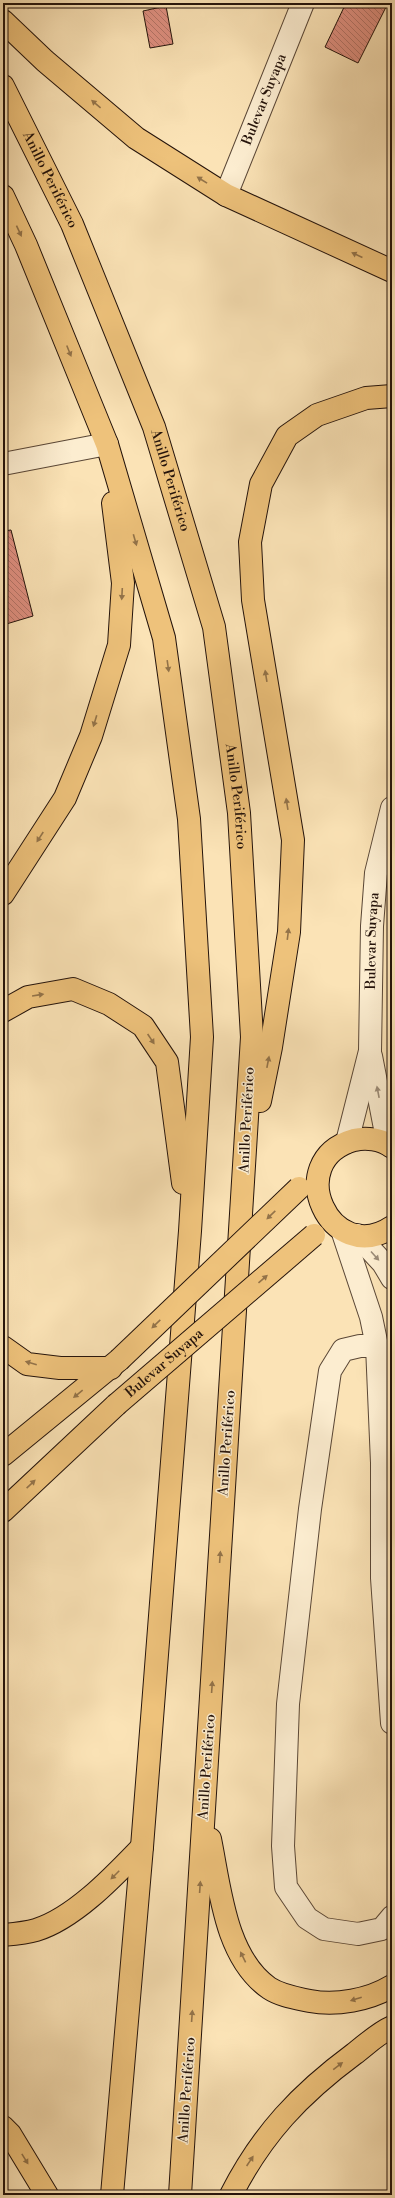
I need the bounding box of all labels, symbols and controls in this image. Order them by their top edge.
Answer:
street label: Bulevar Suyapa [238,50,291,149]
one-way arrow [91,100,102,109]
street label: Anillo Periférico [18,128,82,232]
one-way arrow [197,176,207,184]
one-way arrow [16,226,22,237]
one-way arrow [351,252,362,258]
one-way arrow [66,346,72,357]
street label: Anillo Periférico [146,426,194,534]
one-way arrow [132,534,138,546]
one-way arrow [118,588,125,600]
one-way arrow [165,659,171,672]
one-way arrow [263,670,269,682]
one-way arrow [92,715,98,727]
street label: Anillo Periférico [221,742,250,850]
one-way arrow [284,798,290,811]
one-way arrow [36,832,44,843]
street label: Bulevar Suyapa [362,891,384,991]
one-way arrow [285,928,291,940]
one-way arrow [32,992,44,998]
one-way arrow [148,1033,155,1045]
one-way arrow [265,1056,271,1068]
street label: Anillo Periférico [235,1066,259,1174]
one-way arrow [375,1086,381,1098]
one-way arrow [266,1210,276,1220]
one-way arrow [371,1250,380,1261]
one-way arrow [258,1275,267,1284]
one-way arrow [151,1319,161,1329]
street label: Bulevar Suyapa [121,1324,208,1402]
one-way arrow [24,1360,37,1366]
street label: Anillo Periférico [214,1389,240,1498]
one-way arrow [73,1390,84,1399]
one-way arrow [26,1480,37,1489]
one-way arrow [217,1551,224,1563]
one-way arrow [209,1680,215,1693]
street label: Anillo Periférico [194,1713,220,1822]
one-way arrow [110,1870,120,1879]
one-way arrow [196,1881,203,1893]
one-way arrow [240,1952,246,1963]
one-way arrow [349,1996,361,2002]
one-way arrow [188,2010,195,2022]
street label: Anillo Periférico [174,2036,200,2145]
one-way arrow [332,2062,343,2070]
one-way arrow [21,2154,29,2164]
one-way arrow [246,2156,254,2166]

